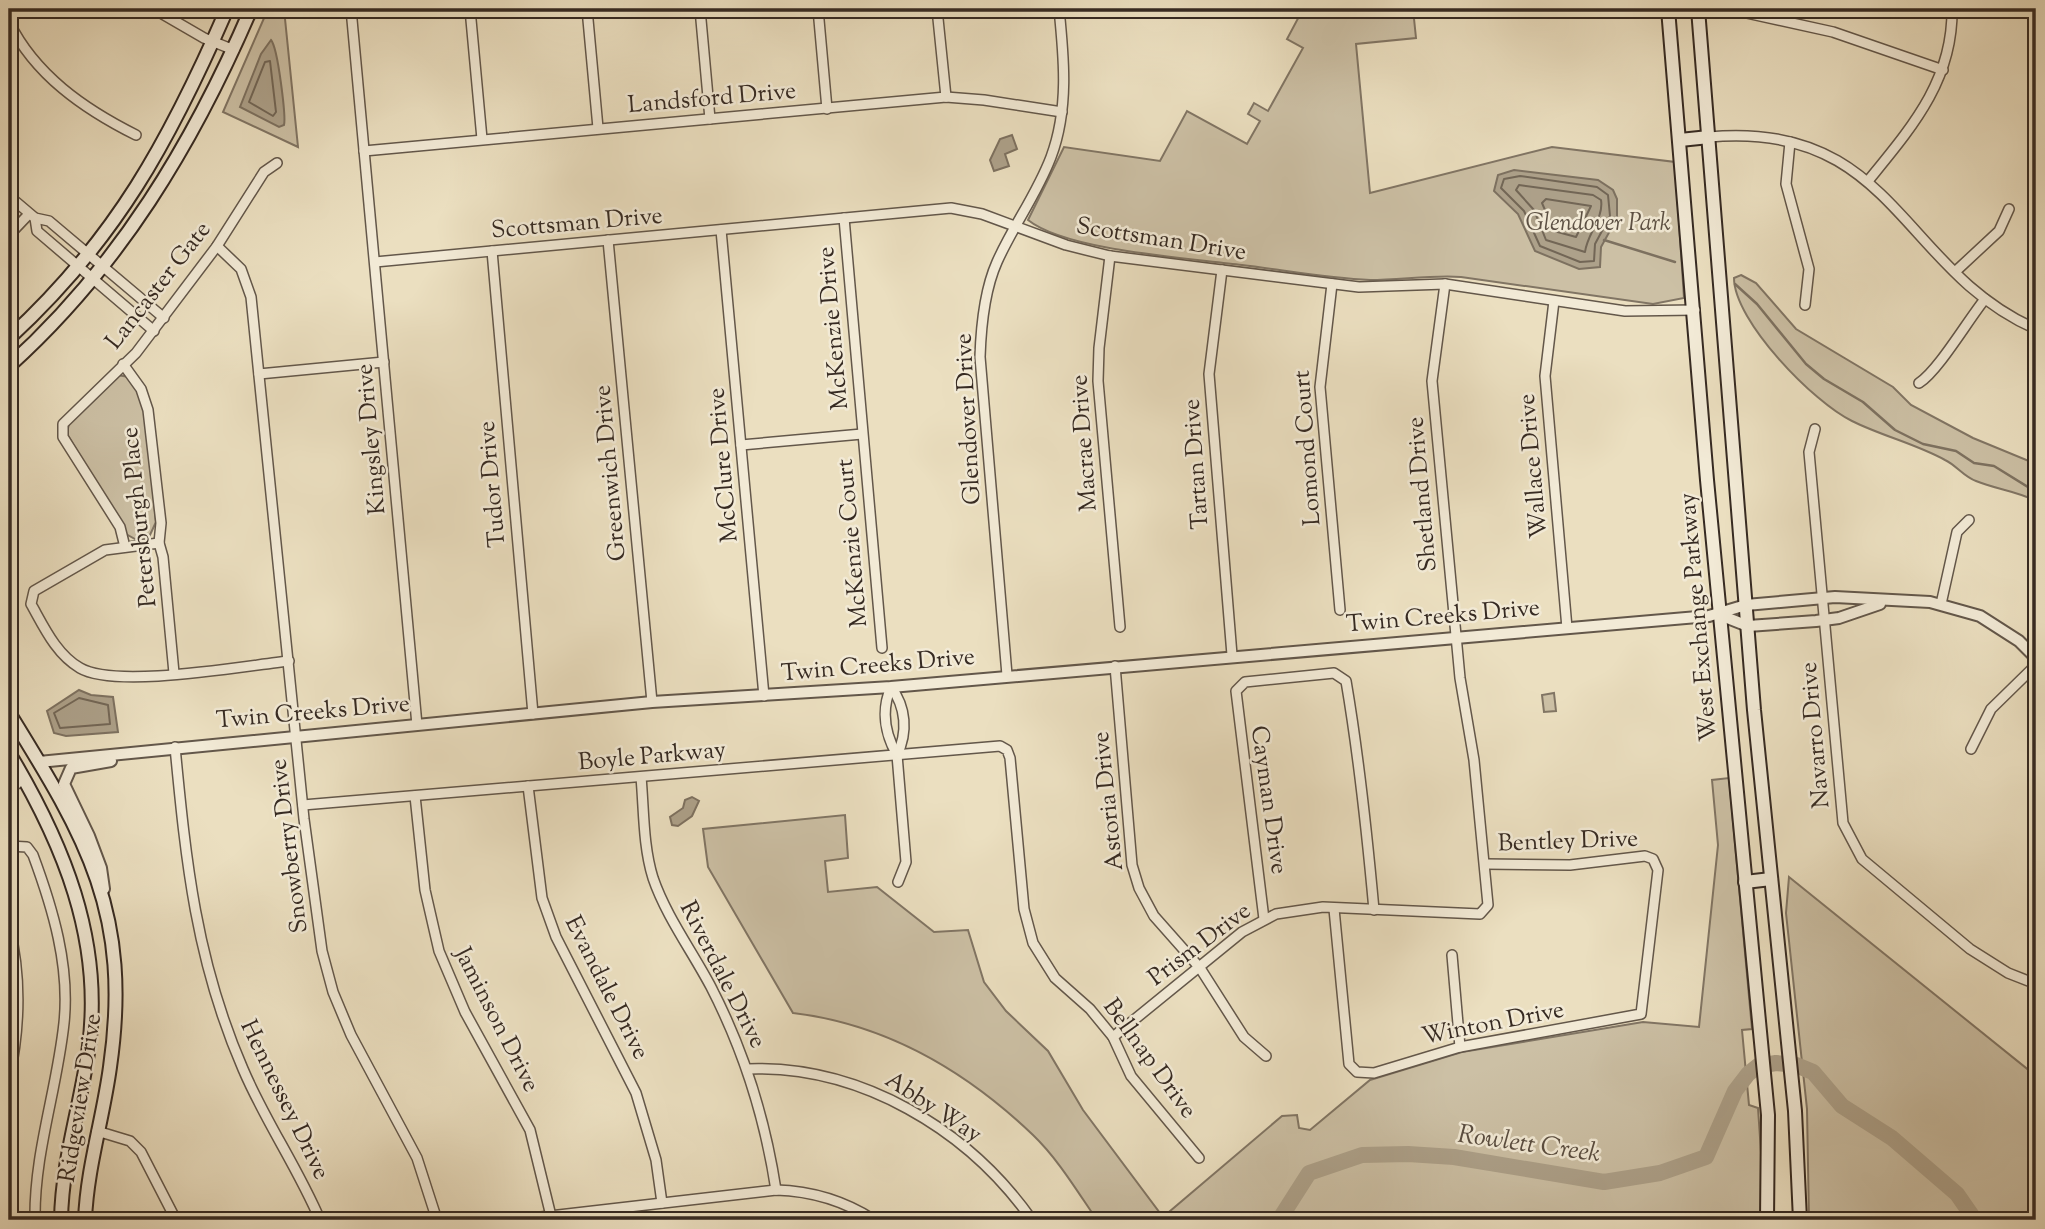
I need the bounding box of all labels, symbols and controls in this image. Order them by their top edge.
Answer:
street label: Landsford Drive [626,75,798,123]
street label: Scottsman Drive [490,200,664,248]
park label: Glendover Park [1525,207,1671,241]
street label: Scottsman Drive [1073,210,1249,270]
street label: Lancaster Gate [98,215,220,357]
street label: McKenzie Drive [810,245,858,411]
street label: Glendover Drive [948,332,990,506]
street label: Kingsley Drive [348,362,396,516]
street label: Lomond Court [1286,369,1330,527]
street label: Macrae Drive [1063,373,1107,513]
street label: Greenwich Drive [586,383,636,563]
street label: McClure Drive [700,386,748,544]
street label: Wallace Drive [1511,392,1557,540]
street label: Tartan Drive [1175,398,1219,530]
street label: Shetland Drive [1399,415,1447,573]
street label: Tudor Drive [471,419,515,549]
street label: Petersburgh Place [114,425,166,609]
street label: McKenzie Court [829,457,877,629]
street label: West Exchange Parkway [1671,491,1727,743]
street label: Twin Creeks Drive [1345,592,1541,642]
street label: Twin Creeks Drive [780,641,976,691]
street label: Navarro Drive [1793,660,1839,810]
street label: Twin Creeks Drive [215,688,411,738]
street label: Cayman Drive [1241,724,1295,876]
street label: Astoria Drive [1085,730,1133,872]
street label: Boyle Parkway [577,734,727,780]
street label: Snowberry Drive [262,757,318,935]
street label: Bentley Drive [1497,823,1639,861]
street label: Prism Drive [1141,895,1259,995]
street label: Riverdale Drive [670,896,774,1054]
street label: Evandale Drive [555,910,657,1066]
street label: Jaminson Drive [444,940,547,1098]
street label: Bellnap Drive [1094,992,1204,1126]
street label: Winton Drive [1419,994,1567,1054]
street label: Ridgeview Drive [51,1011,111,1185]
street label: Hennessey Drive [231,1014,337,1186]
street label: Abby Way [878,1064,988,1152]
water label: Rowlett Creek [1455,1117,1603,1173]

